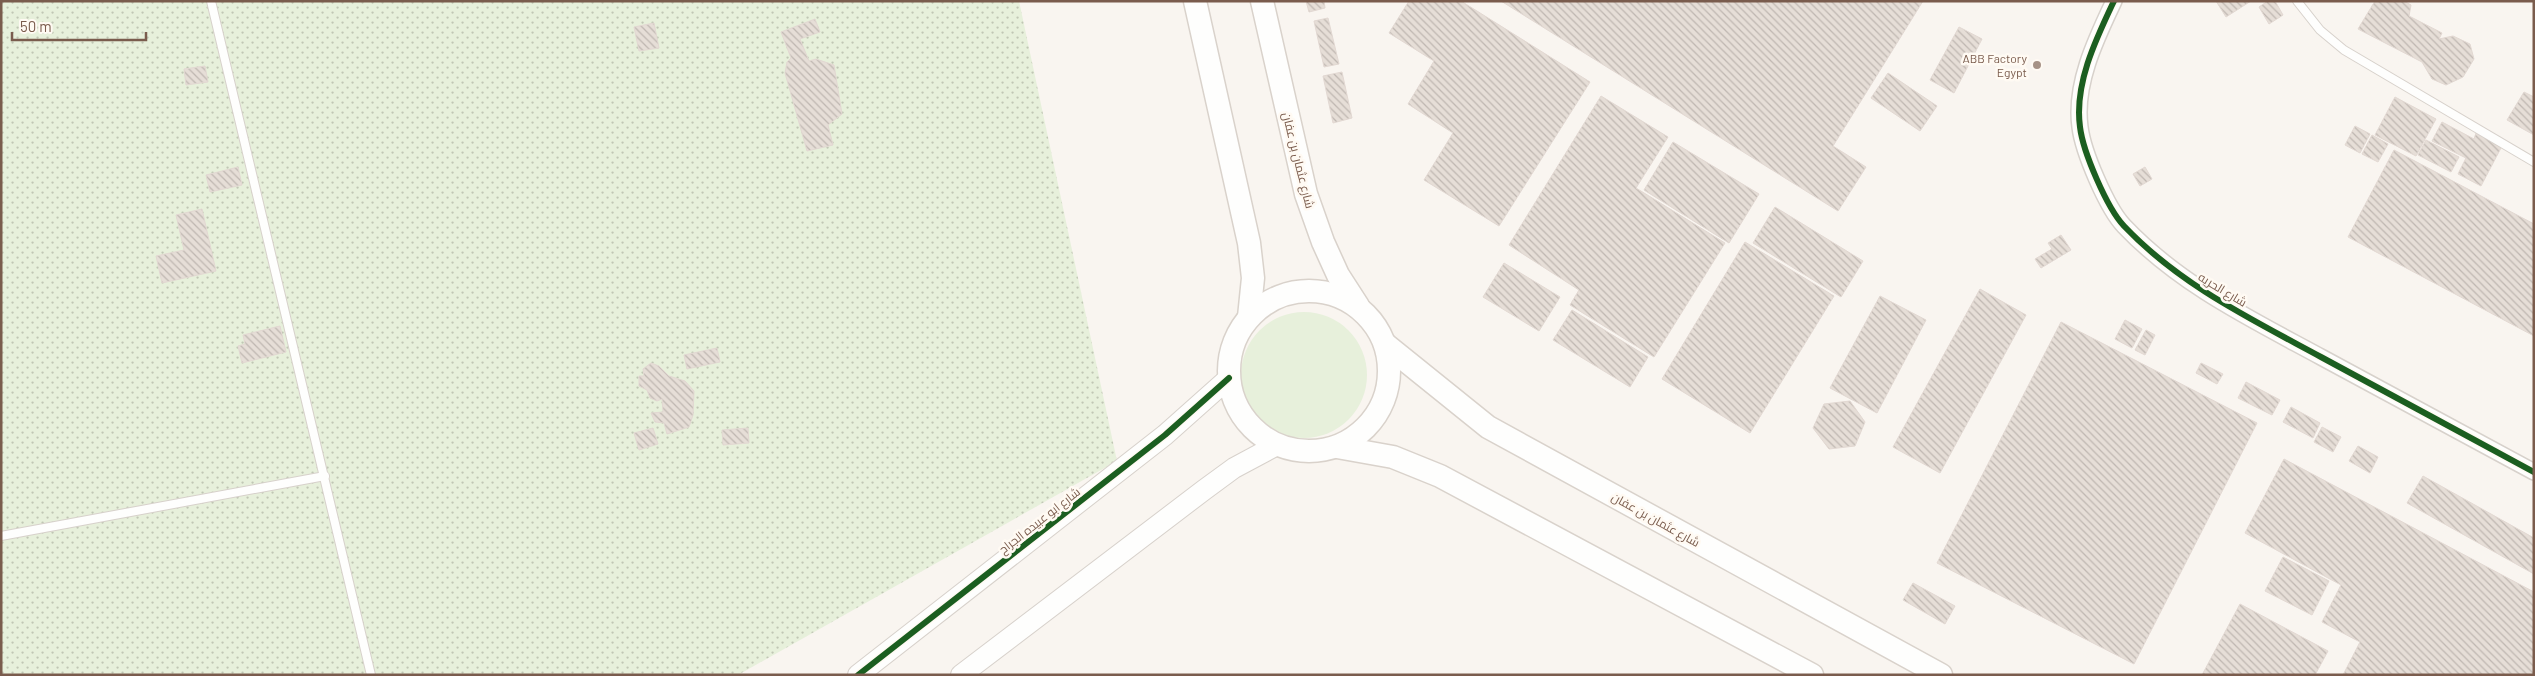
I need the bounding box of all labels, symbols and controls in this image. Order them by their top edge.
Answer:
scale bar [12,10,146,42]
text: 50 m [20,17,52,35]
place label: ABB Factory Egypt [1962,51,2027,79]
marker: ABB Factory Egypt [2031,59,2043,71]
street label: شارع عثمان بن عفان [1278,110,1318,210]
street label: شارع الحريه [2195,269,2250,311]
street label: شارع ابو عبيده الجراح [996,484,1084,558]
street label: شارع عثمان بن عفان [1609,489,1703,551]

